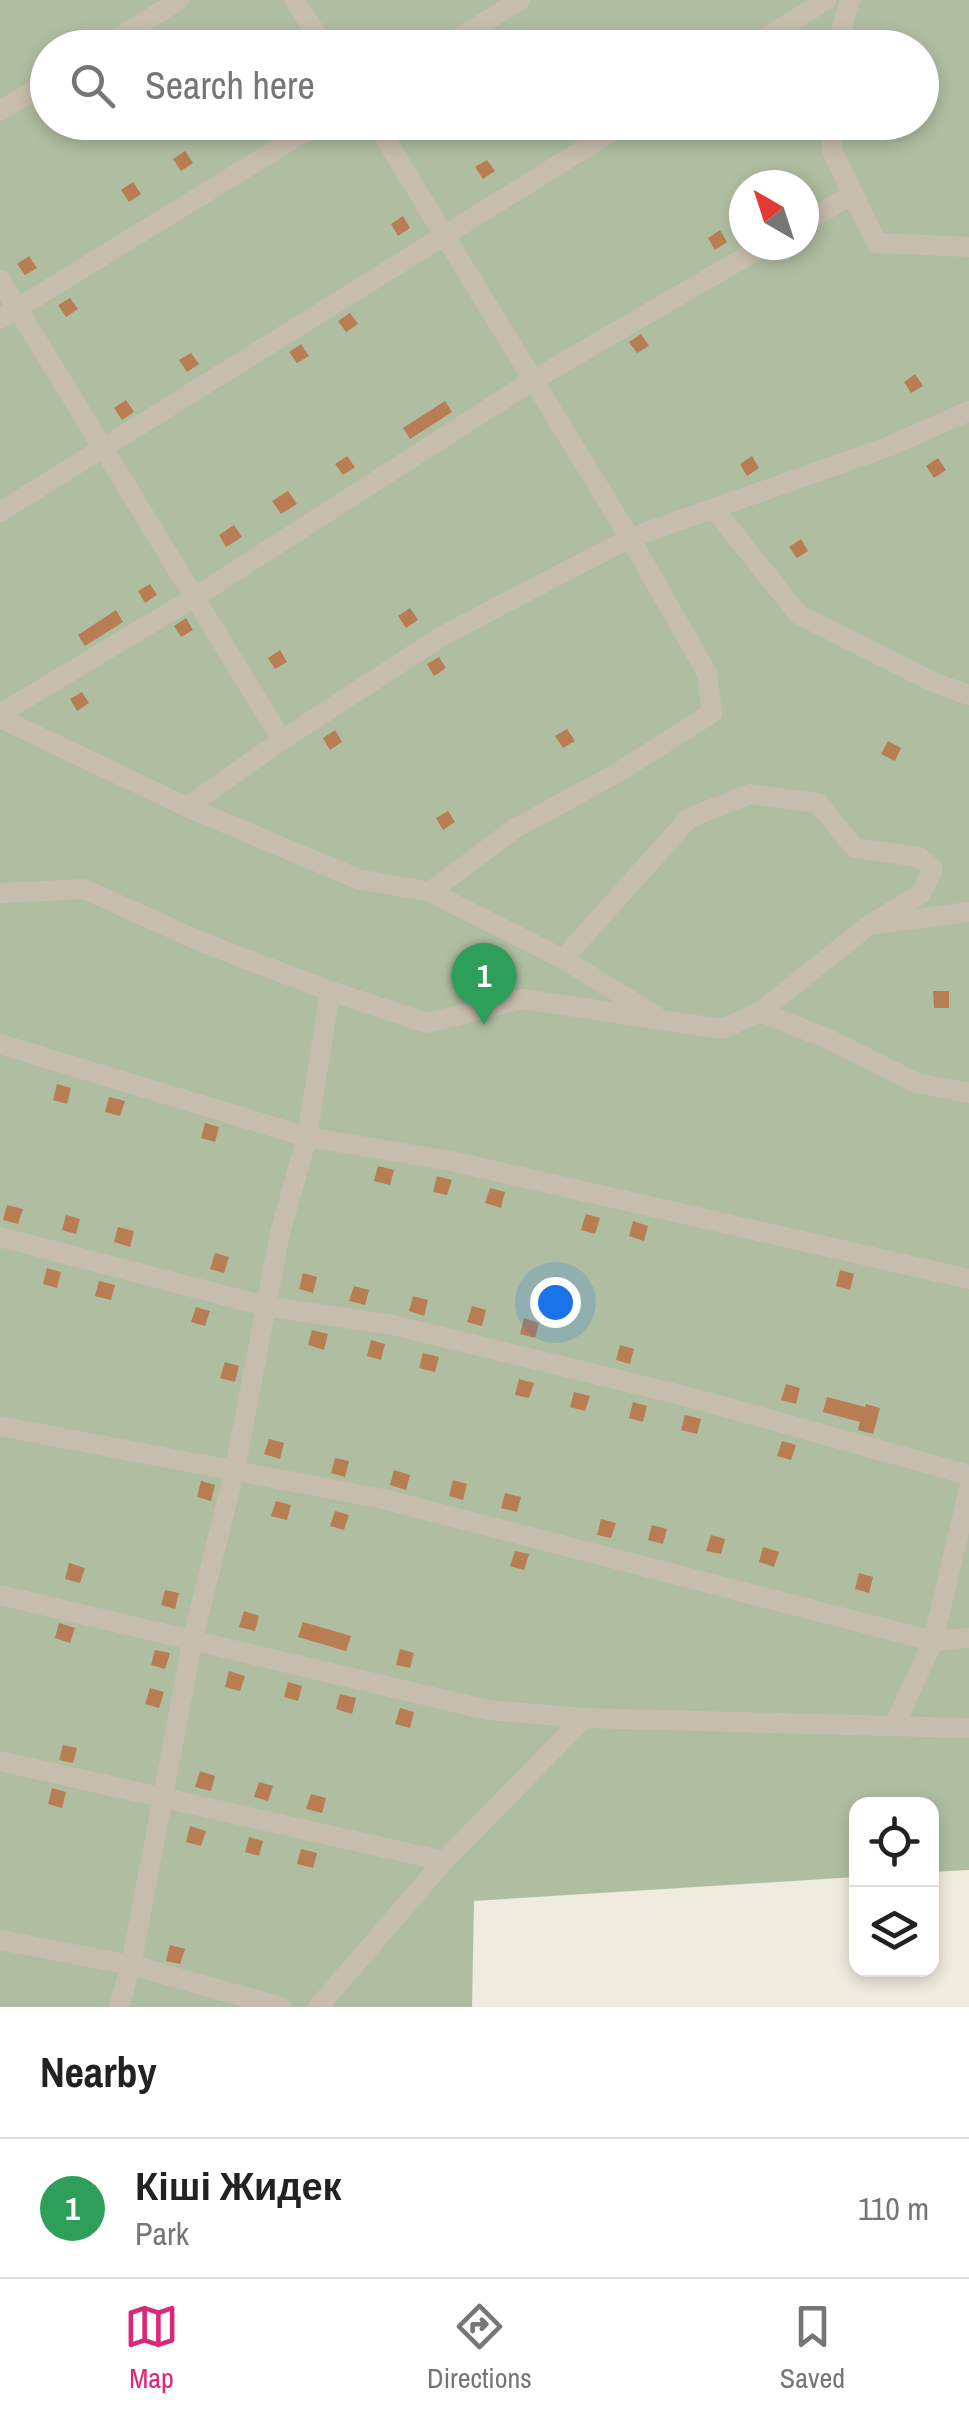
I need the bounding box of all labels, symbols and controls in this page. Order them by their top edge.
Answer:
search box [30,30,939,140]
icon: search [65,58,120,113]
text: Search here [145,60,315,111]
north arrow [729,170,819,260]
pin: 1 [452,942,516,1025]
your location [530,1277,581,1328]
map controls [849,1797,939,1977]
button: locate [849,1797,939,1887]
button: layers [849,1887,939,1977]
text: Nearby [40,2044,157,2100]
text: Кіші Жидек [135,2161,342,2212]
text: 1 [65,2187,80,2230]
text: 110 m [858,2187,929,2230]
text: Park [135,2212,189,2255]
tab: Map [124,2299,179,2397]
tab: Directions [427,2299,532,2397]
tab: Saved [780,2299,845,2397]

